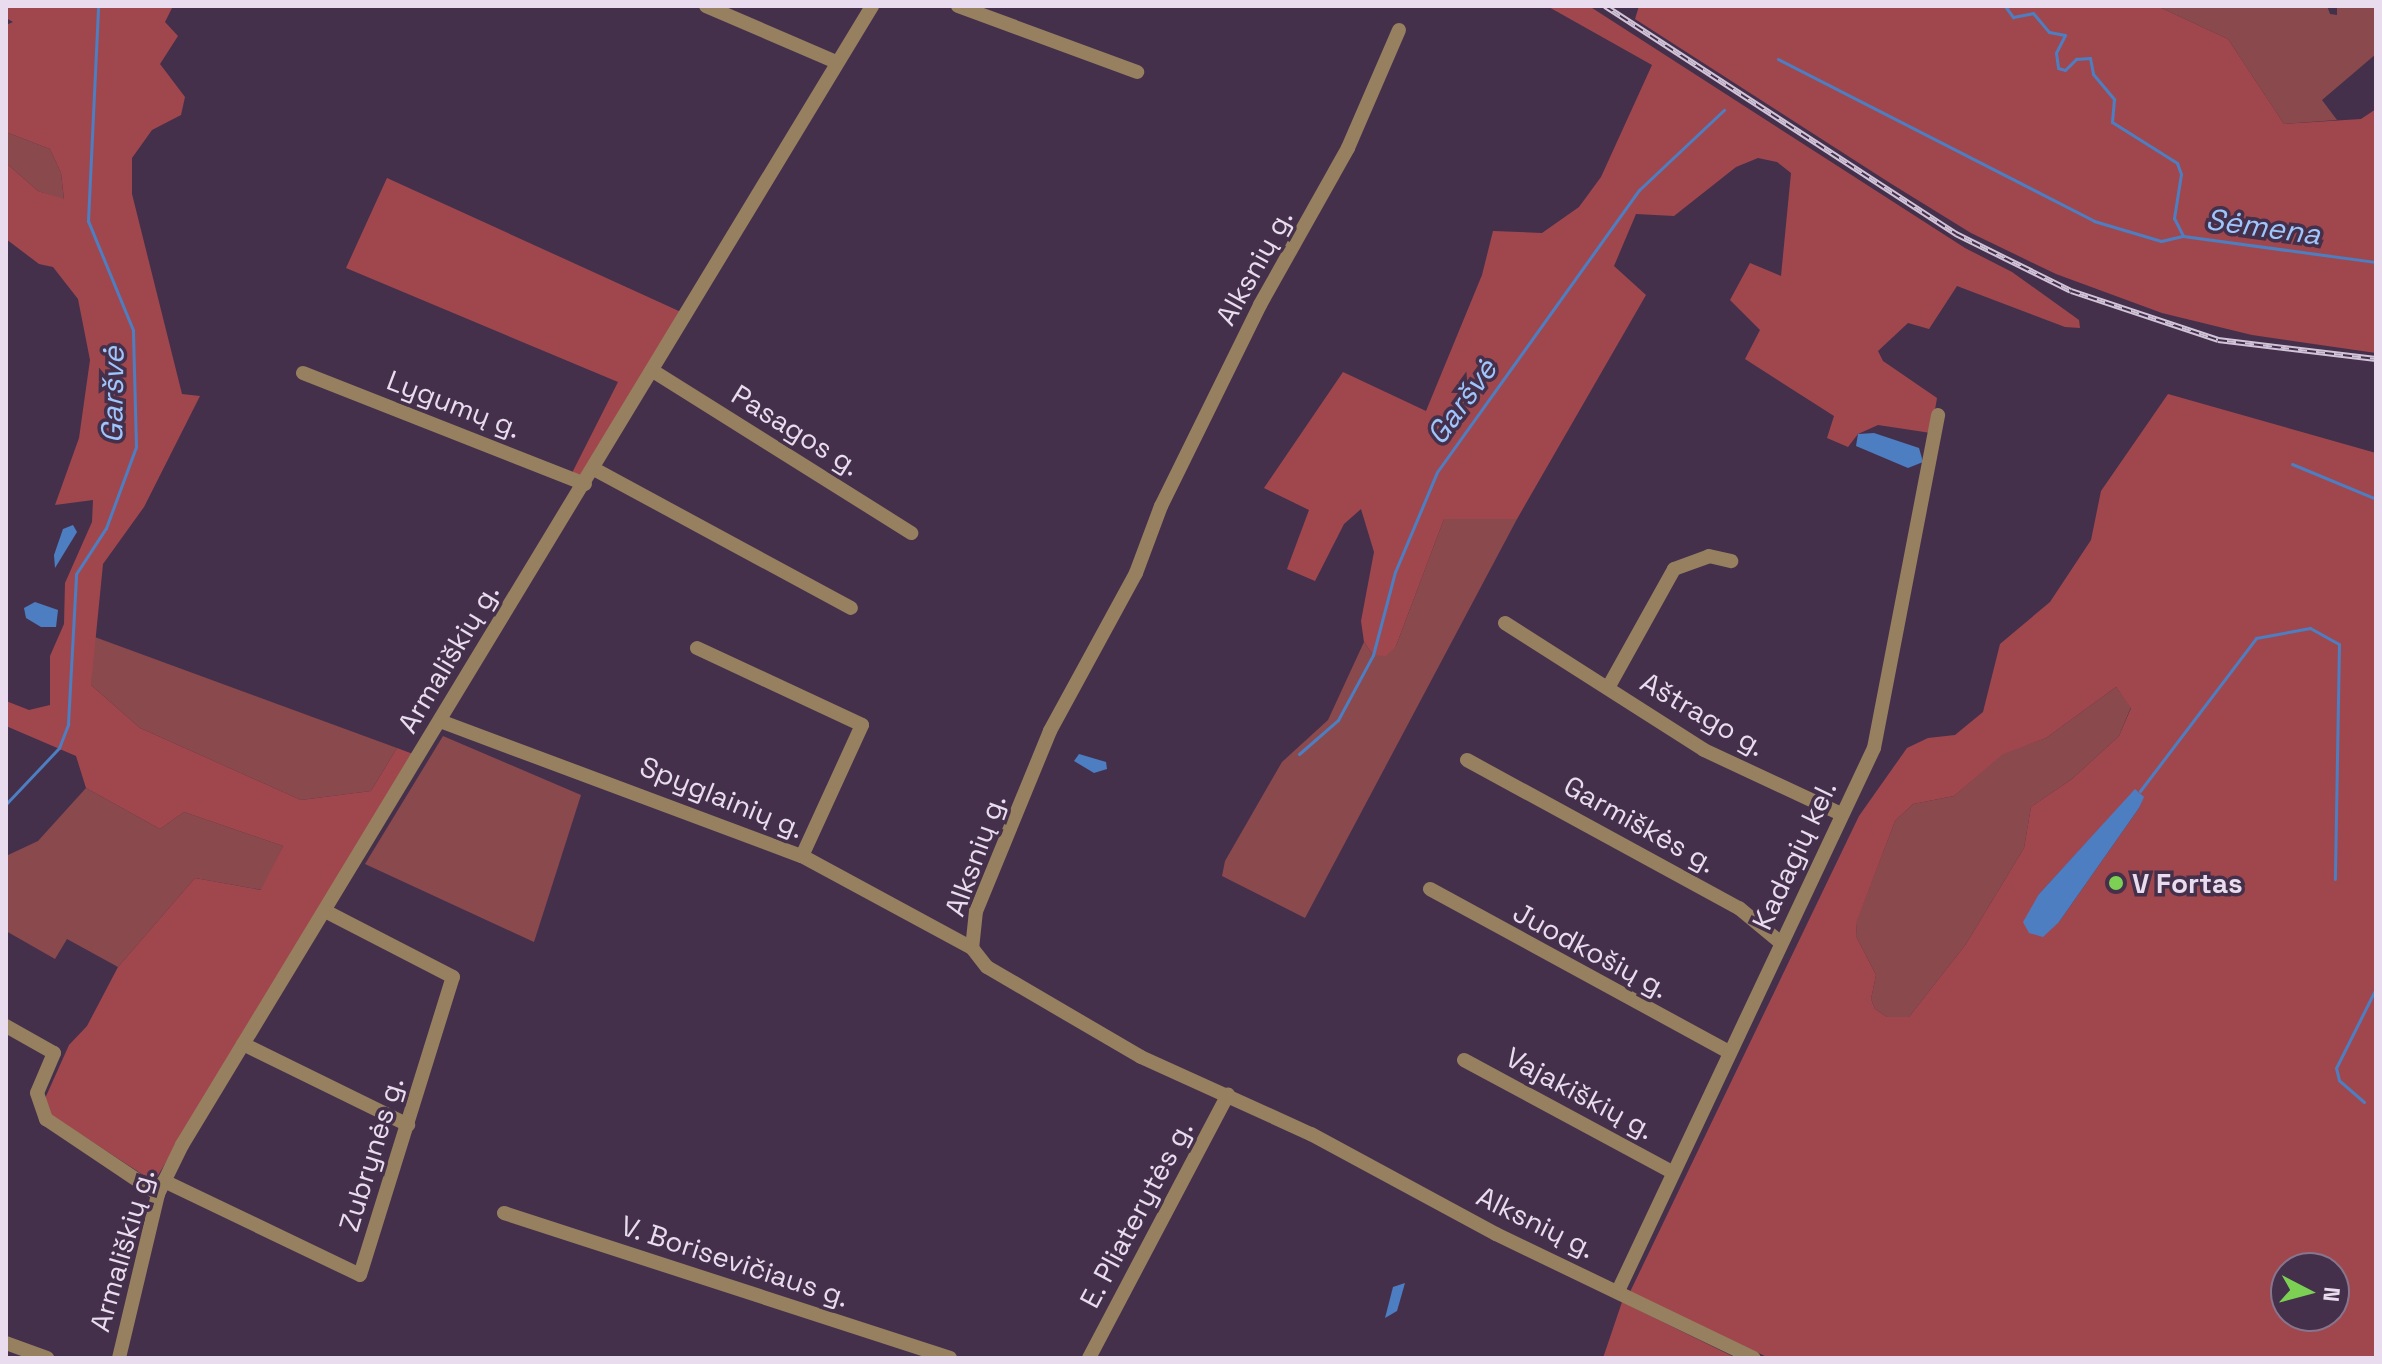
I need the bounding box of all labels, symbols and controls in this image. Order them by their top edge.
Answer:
water label: Sėmena [2203,201,2323,253]
street label: Alksnių g. [1208,203,1300,331]
water label: Garšvė [94,346,132,444]
water label: Garšvė [1419,352,1505,452]
street label: Lygumų g. [382,363,526,445]
street label: Pasagos g. [726,377,866,483]
street label: Armališkių g. [390,577,506,739]
street label: Aštrago g. [1635,665,1771,763]
street label: Spyglainių g. [635,749,809,845]
street label: Garmiškės g. [1558,768,1722,880]
street label: Kadagių kel. [1745,775,1843,935]
street label: Alksnių g. [937,789,1013,921]
place label: V Fortas [2132,866,2243,900]
marker: V Fortas [2107,874,2125,892]
street label: Juodkošių g. [1508,895,1674,1005]
street label: Vajakiškių g. [1500,1040,1660,1146]
street label: Zubrynės g. [332,1073,410,1235]
street label: E. Pliaterytės g. [1072,1114,1200,1314]
street label: Armališkių g. [83,1165,161,1335]
street label: Alksnių g. [1471,1179,1601,1265]
street label: V. Borisevičiaus g. [616,1208,854,1314]
north arrow [2270,1252,2350,1332]
text: N [2317,1286,2347,1303]

